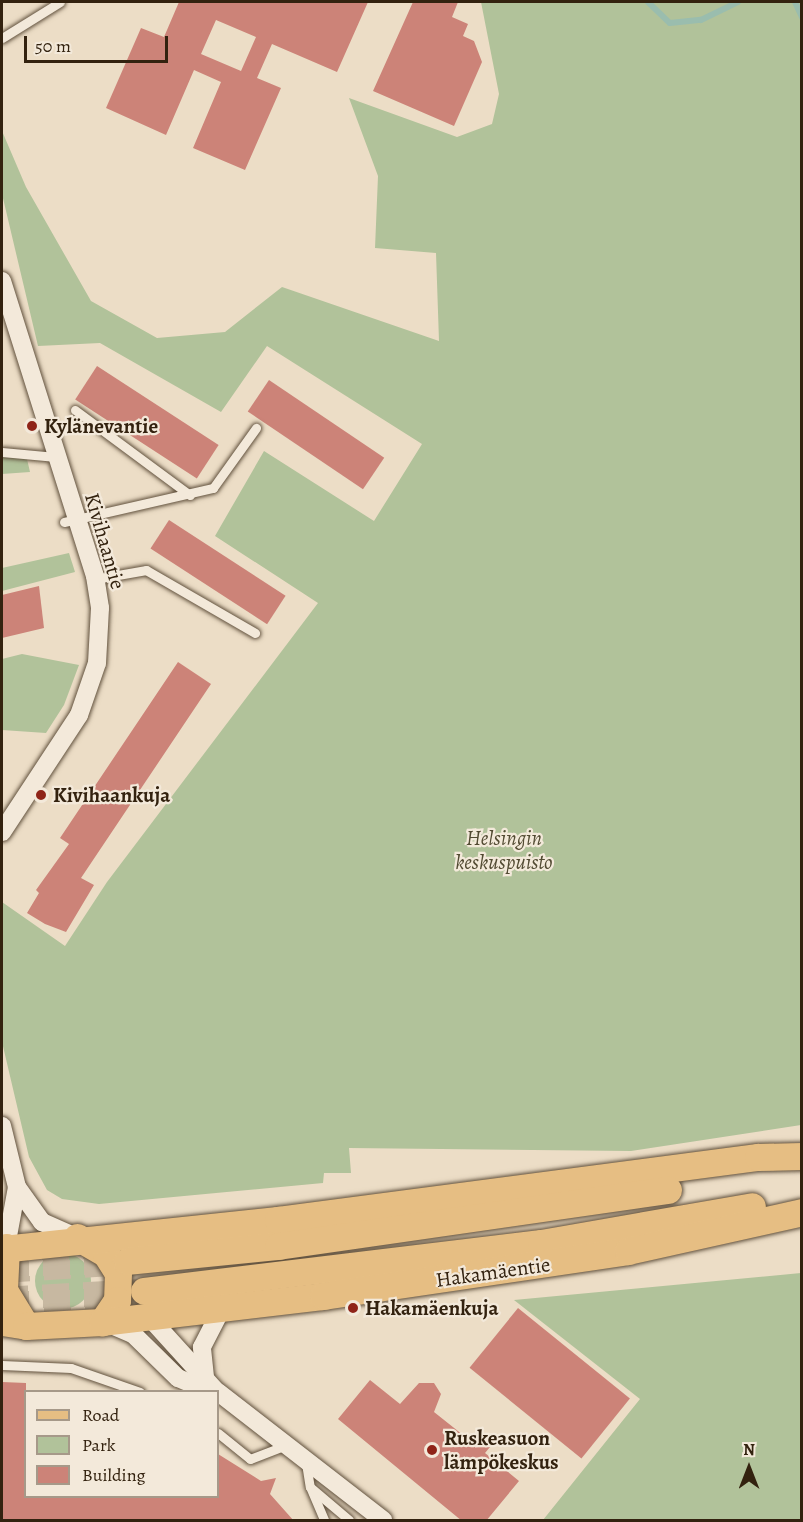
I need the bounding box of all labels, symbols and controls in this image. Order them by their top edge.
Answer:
scale bar [27,24,171,62]
text: 50 m [35,34,71,58]
place label: Kylänevantie [44,413,158,439]
marker: Kylänevantie [25,419,39,433]
street label: Kivihaantie [79,490,131,592]
place label: Kivihaankuja [53,782,170,808]
marker: Kivihaankuja [34,788,48,802]
park label: Helsingin keskuspuisto [455,825,553,875]
street label: Hakamäentie [434,1251,552,1293]
place label: Hakamäenkuja [365,1295,499,1321]
marker: Hakamäenkuja [346,1301,360,1315]
legend [24,1390,219,1498]
text: Road [82,1403,119,1427]
place label: Ruskeasuon lämpökeskus [444,1425,559,1475]
text: Park [82,1433,116,1457]
north arrow [719,1438,779,1498]
text: N [743,1439,755,1461]
marker: Ruskeasuon lämpökeskus [425,1443,439,1457]
text: Building [82,1463,146,1487]

